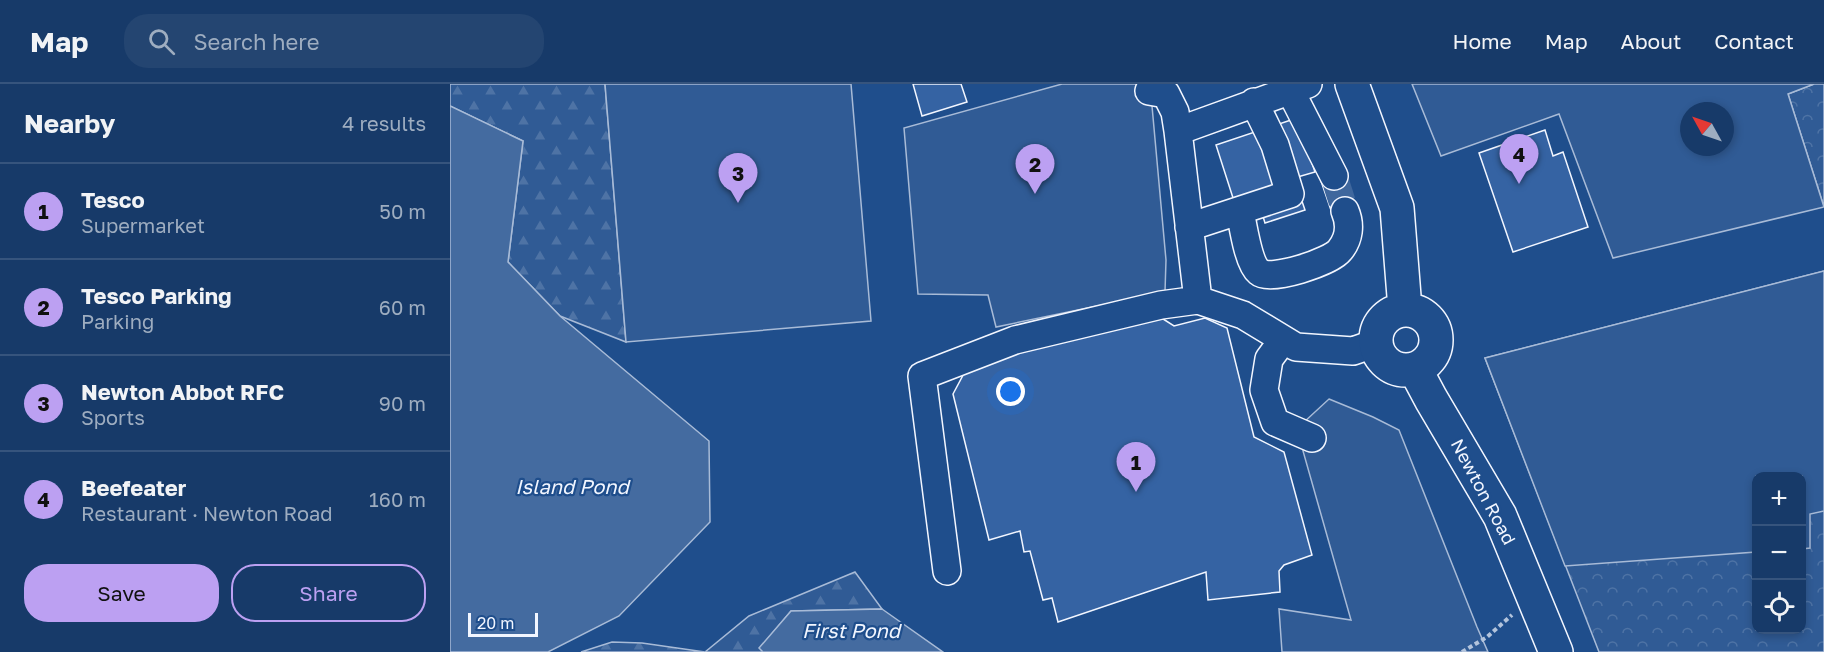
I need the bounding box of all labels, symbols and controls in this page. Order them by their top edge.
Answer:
search box [124,14,544,68]
text: Map [30,25,88,58]
icon: search [145,25,178,58]
text: Search here [193,28,319,55]
text: Home [1452,28,1512,54]
text: Map [1545,28,1588,54]
text: About [1621,28,1681,54]
text: Contact [1714,28,1794,54]
north arrow [1680,102,1734,156]
text: Nearby [24,108,115,139]
text: 4 results [342,111,426,135]
pin: 4 [1500,135,1538,184]
pin: 2 [1016,144,1054,194]
pin: 3 [718,154,758,203]
text: Tesco [81,186,145,213]
text: 1 [38,199,49,223]
text: 50 m [379,199,426,223]
text: Supermarket [81,213,205,237]
text: Tesco Parking [81,282,232,309]
text: 2 [37,295,50,319]
text: 60 m [379,295,426,319]
text: Parking [81,309,154,333]
your location [996,377,1025,406]
text: Newton Abbot RFC [81,378,284,405]
text: 3 [37,391,50,415]
text: 90 m [379,391,426,415]
text: Sports [81,405,145,429]
street label: Newton Road [1447,435,1521,548]
pin: 1 [1116,442,1156,492]
map controls [1752,472,1806,634]
button: + [1752,472,1806,526]
text: Beefeater [81,474,186,501]
water label: Island Pond [515,474,632,498]
text: 4 [37,487,50,511]
text: 160 m [369,487,426,511]
text: Restaurant · Newton Road [81,501,333,525]
button: − [1752,526,1806,580]
button: Save [24,564,219,622]
button: Share [231,564,426,622]
button: locate [1752,580,1806,634]
scale bar [468,610,538,638]
text: 20 m [477,613,514,633]
water label: First Pond [802,618,903,642]

